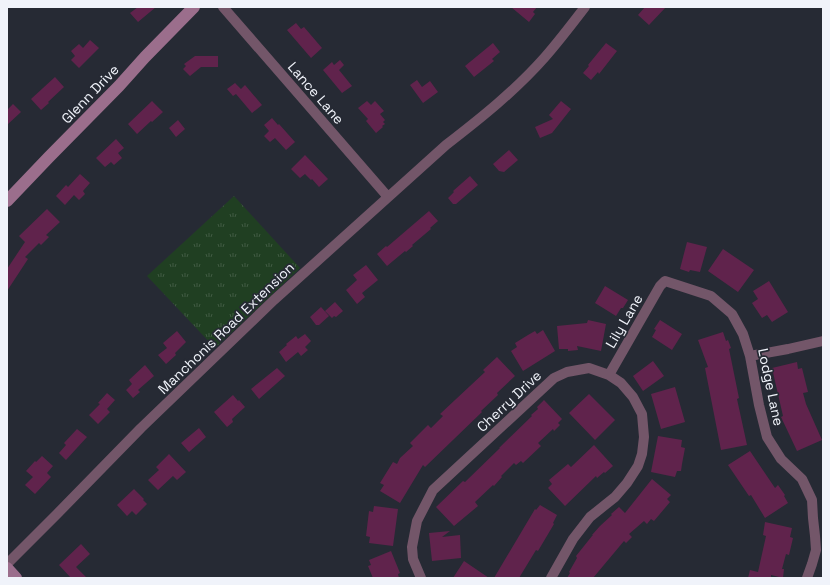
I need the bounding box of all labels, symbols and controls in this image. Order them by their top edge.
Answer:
street label: Lance Lane [284,58,348,128]
street label: Glenn Drive [57,61,123,127]
street label: Manchonis Road Extension [154,258,298,398]
street label: Lily Lane [601,291,647,351]
street label: Lodge Lane [754,347,788,427]
street label: Cherry Drive [473,366,545,436]

